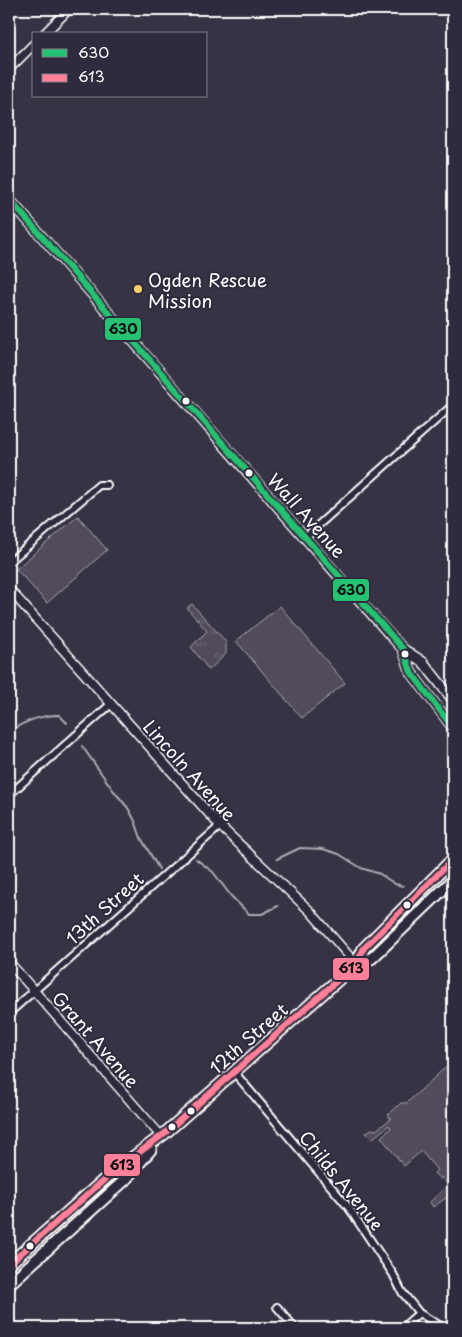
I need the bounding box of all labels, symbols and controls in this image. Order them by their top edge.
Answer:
legend [32,32,208,98]
text: 630 [78,40,109,63]
text: 613 [78,64,105,87]
place label: Ogden Rescue Mission [148,266,267,314]
marker: Ogden Rescue Mission [132,283,144,295]
line badge: 630 [104,317,142,341]
text: 630 [108,318,138,339]
unlabelled marker [181,396,191,406]
street label: Wall Avenue [262,467,353,564]
unlabelled marker [244,468,254,478]
line badge: 630 [332,578,370,602]
text: 630 [336,579,366,600]
unlabelled marker [400,649,410,659]
street label: Lincoln Avenue [137,714,243,827]
street label: 13th Street [59,865,149,951]
unlabelled marker [402,900,412,910]
line badge: 613 [332,957,370,981]
text: 613 [338,957,364,978]
street label: Grant Avenue [46,985,146,1093]
street label: 12th Street [203,996,293,1080]
unlabelled marker [186,1106,196,1116]
unlabelled marker [167,1122,177,1132]
street label: Childs Avenue [293,1124,391,1236]
line badge: 613 [103,1153,141,1177]
text: 613 [109,1154,135,1175]
unlabelled marker [25,1241,35,1251]

